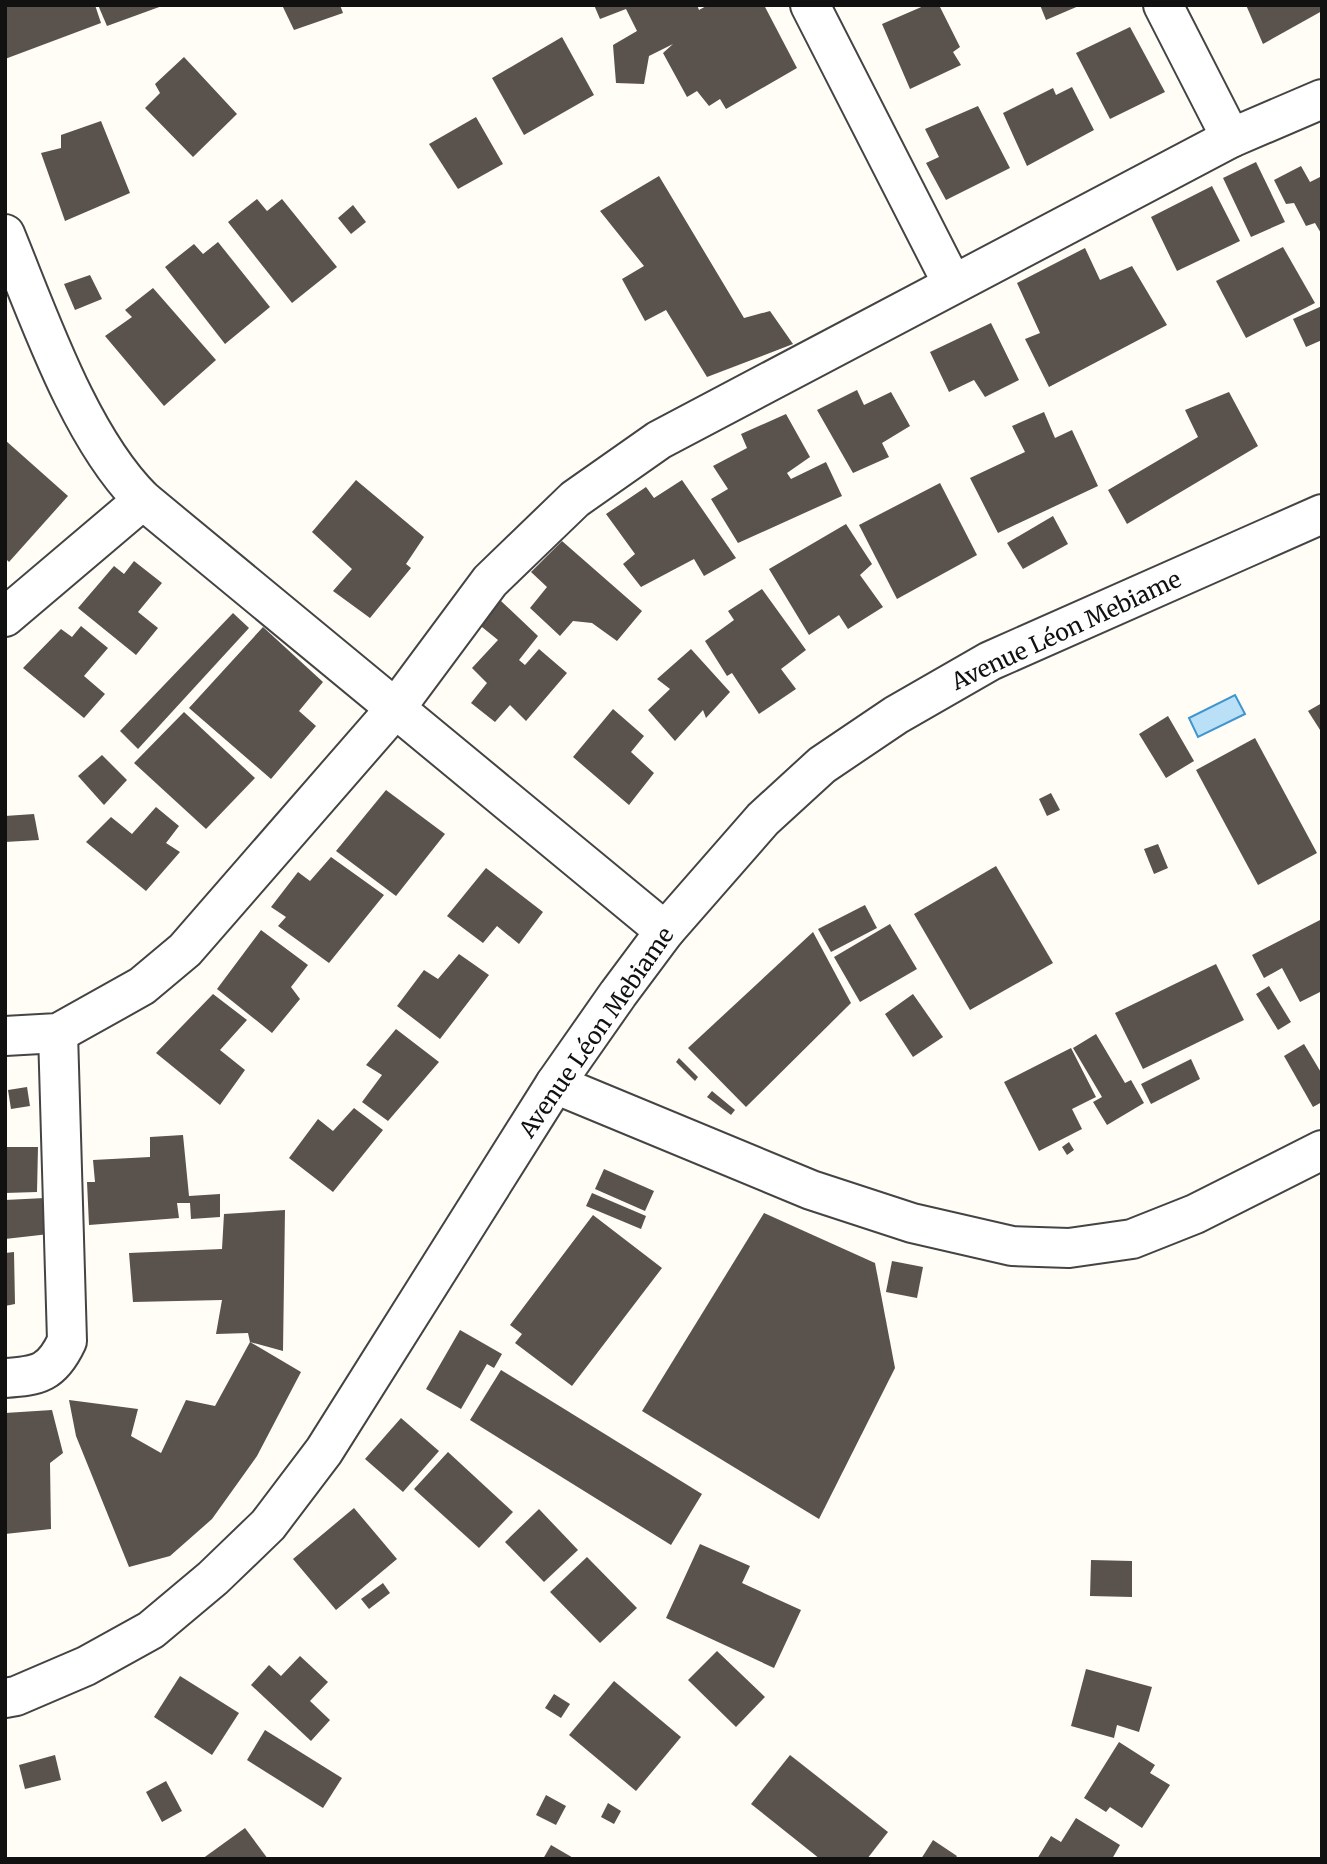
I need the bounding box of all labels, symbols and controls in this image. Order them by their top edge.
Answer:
street label: Avenue Léon Mebiame [946,564,1185,696]
street label: Avenue Léon Mebiame [512,921,680,1144]

